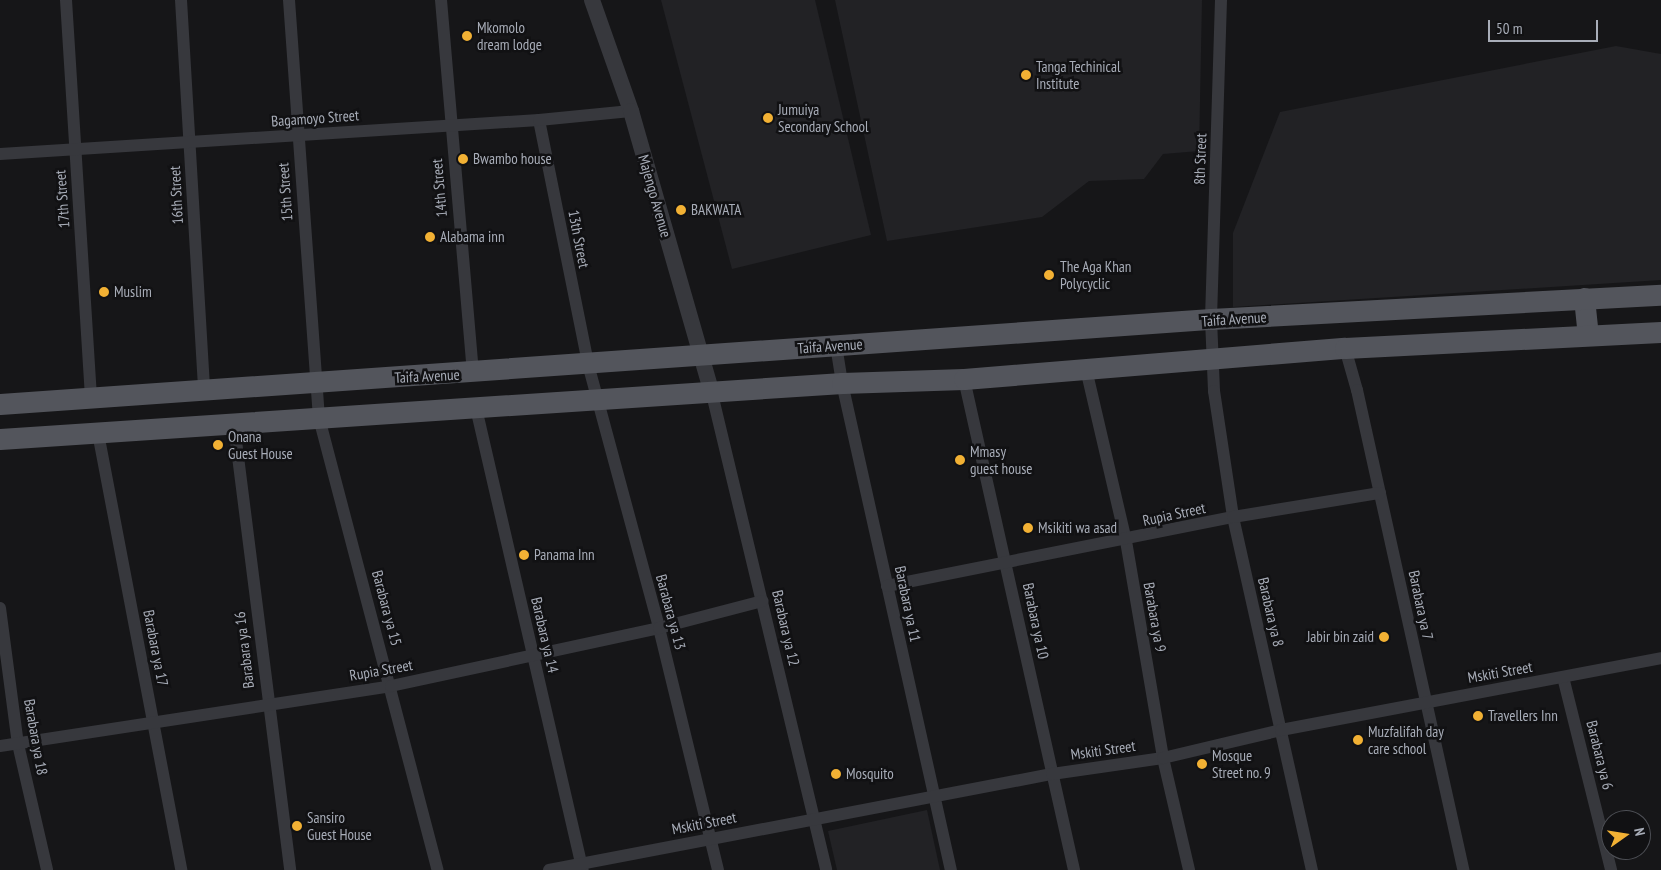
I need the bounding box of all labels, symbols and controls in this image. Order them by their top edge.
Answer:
scale bar [1491,10,1601,42]
place label: Mkomolo dream lodge [477,18,542,53]
text: 50 m [1496,19,1522,38]
marker: Mkomolo dream lodge [461,30,473,42]
place label: Tanga Techinical Institute [1036,57,1121,92]
marker: Tanga Techinical Institute [1020,69,1032,81]
place label: Jumuiya Secondary School [778,100,869,135]
street label: Bagamoyo Street [270,106,360,130]
marker: Jumuiya Secondary School [762,112,774,124]
street label: 8th Street [1190,133,1210,185]
place label: Bwambo house [473,150,552,168]
street label: Majengo Avenue [635,152,675,240]
marker: Bwambo house [457,153,469,165]
street label: 14th Street [427,158,451,218]
street label: 15th Street [274,162,296,222]
street label: 16th Street [165,165,187,225]
street label: 17th Street [51,169,73,229]
place label: BAKWATA [691,201,741,219]
marker: BAKWATA [675,204,687,216]
street label: 13th Street [565,209,593,269]
place label: Alabama inn [440,228,504,246]
marker: Alabama inn [424,231,436,243]
place label: The Aga Khan Polycyclic [1060,257,1132,292]
marker: The Aga Khan Polycyclic [1042,268,1056,282]
place label: Muslim [114,283,152,301]
marker: Muslim [98,286,110,298]
street label: Taifa Avenue [1201,308,1267,330]
street label: Taifa Avenue [797,335,863,357]
street label: Taifa Avenue [394,365,460,387]
place label: Onana Guest House [228,427,293,462]
marker: Onana Guest House [212,439,224,451]
place label: Mmasy guest house [970,442,1032,477]
marker: Mmasy guest house [954,454,966,466]
street label: Rupia Street [1141,499,1207,529]
place label: Msikiti wa asad [1038,519,1117,537]
marker: Msikiti wa asad [1022,522,1034,534]
place label: Panama Inn [534,546,595,564]
marker: Panama Inn [518,549,530,561]
street label: Barabara ya 11 [891,564,925,644]
street label: Barabara ya 15 [368,568,406,648]
street label: Barabara ya 7 [1405,569,1437,641]
street label: Barabara ya 13 [652,572,690,652]
street label: Barabara ya 8 [1254,576,1288,648]
street label: Barabara ya 10 [1019,581,1053,661]
street label: Barabara ya 9 [1140,581,1170,653]
street label: Barabara ya 12 [769,588,803,668]
street label: Barabara ya 14 [528,595,562,675]
street label: Barabara ya 17 [140,608,172,688]
street label: Barabara ya 16 [230,611,258,689]
place label: Jabir bin zaid [1307,628,1374,646]
marker: Jabir bin zaid [1378,631,1390,643]
street label: Rupia Street [348,656,414,684]
street label: Mskiti Street [1466,657,1534,687]
street label: Barabara ya 18 [20,697,52,777]
place label: Travellers Inn [1488,707,1558,725]
marker: Travellers Inn [1472,710,1484,722]
street label: Barabara ya 6 [1583,719,1617,791]
place label: Muzfalifah day care school [1368,722,1444,757]
marker: Muzfalifah day care school [1352,734,1364,746]
street label: Mskiti Street [1069,737,1137,763]
place label: Mosque Street no. 9 [1212,746,1272,781]
marker: Mosque Street no. 9 [1196,758,1208,770]
place label: Mosquito [846,765,894,783]
marker: Mosquito [830,768,842,780]
place label: Sansiro Guest House [307,808,372,843]
street label: Mskiti Street [670,808,738,838]
north arrow [1601,810,1651,860]
marker: Sansiro Guest House [291,820,303,832]
text: N [1630,826,1649,838]

